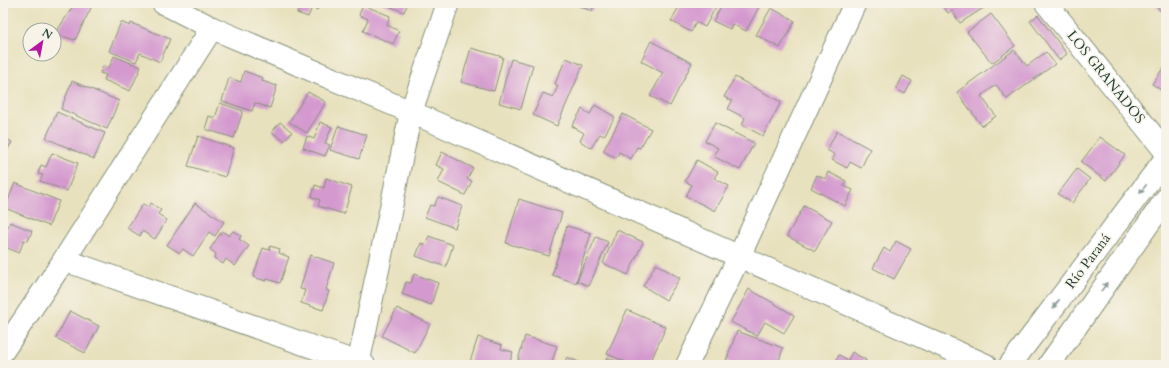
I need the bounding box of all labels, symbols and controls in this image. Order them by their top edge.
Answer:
north arrow [22,22,62,62]
text: N [39,25,55,43]
street label: LOS GRANADOS [1063,27,1149,127]
one-way arrow [1139,184,1147,194]
street label: Río Paraná [1061,230,1115,292]
one-way arrow [1100,282,1108,293]
one-way arrow [1052,298,1060,309]

